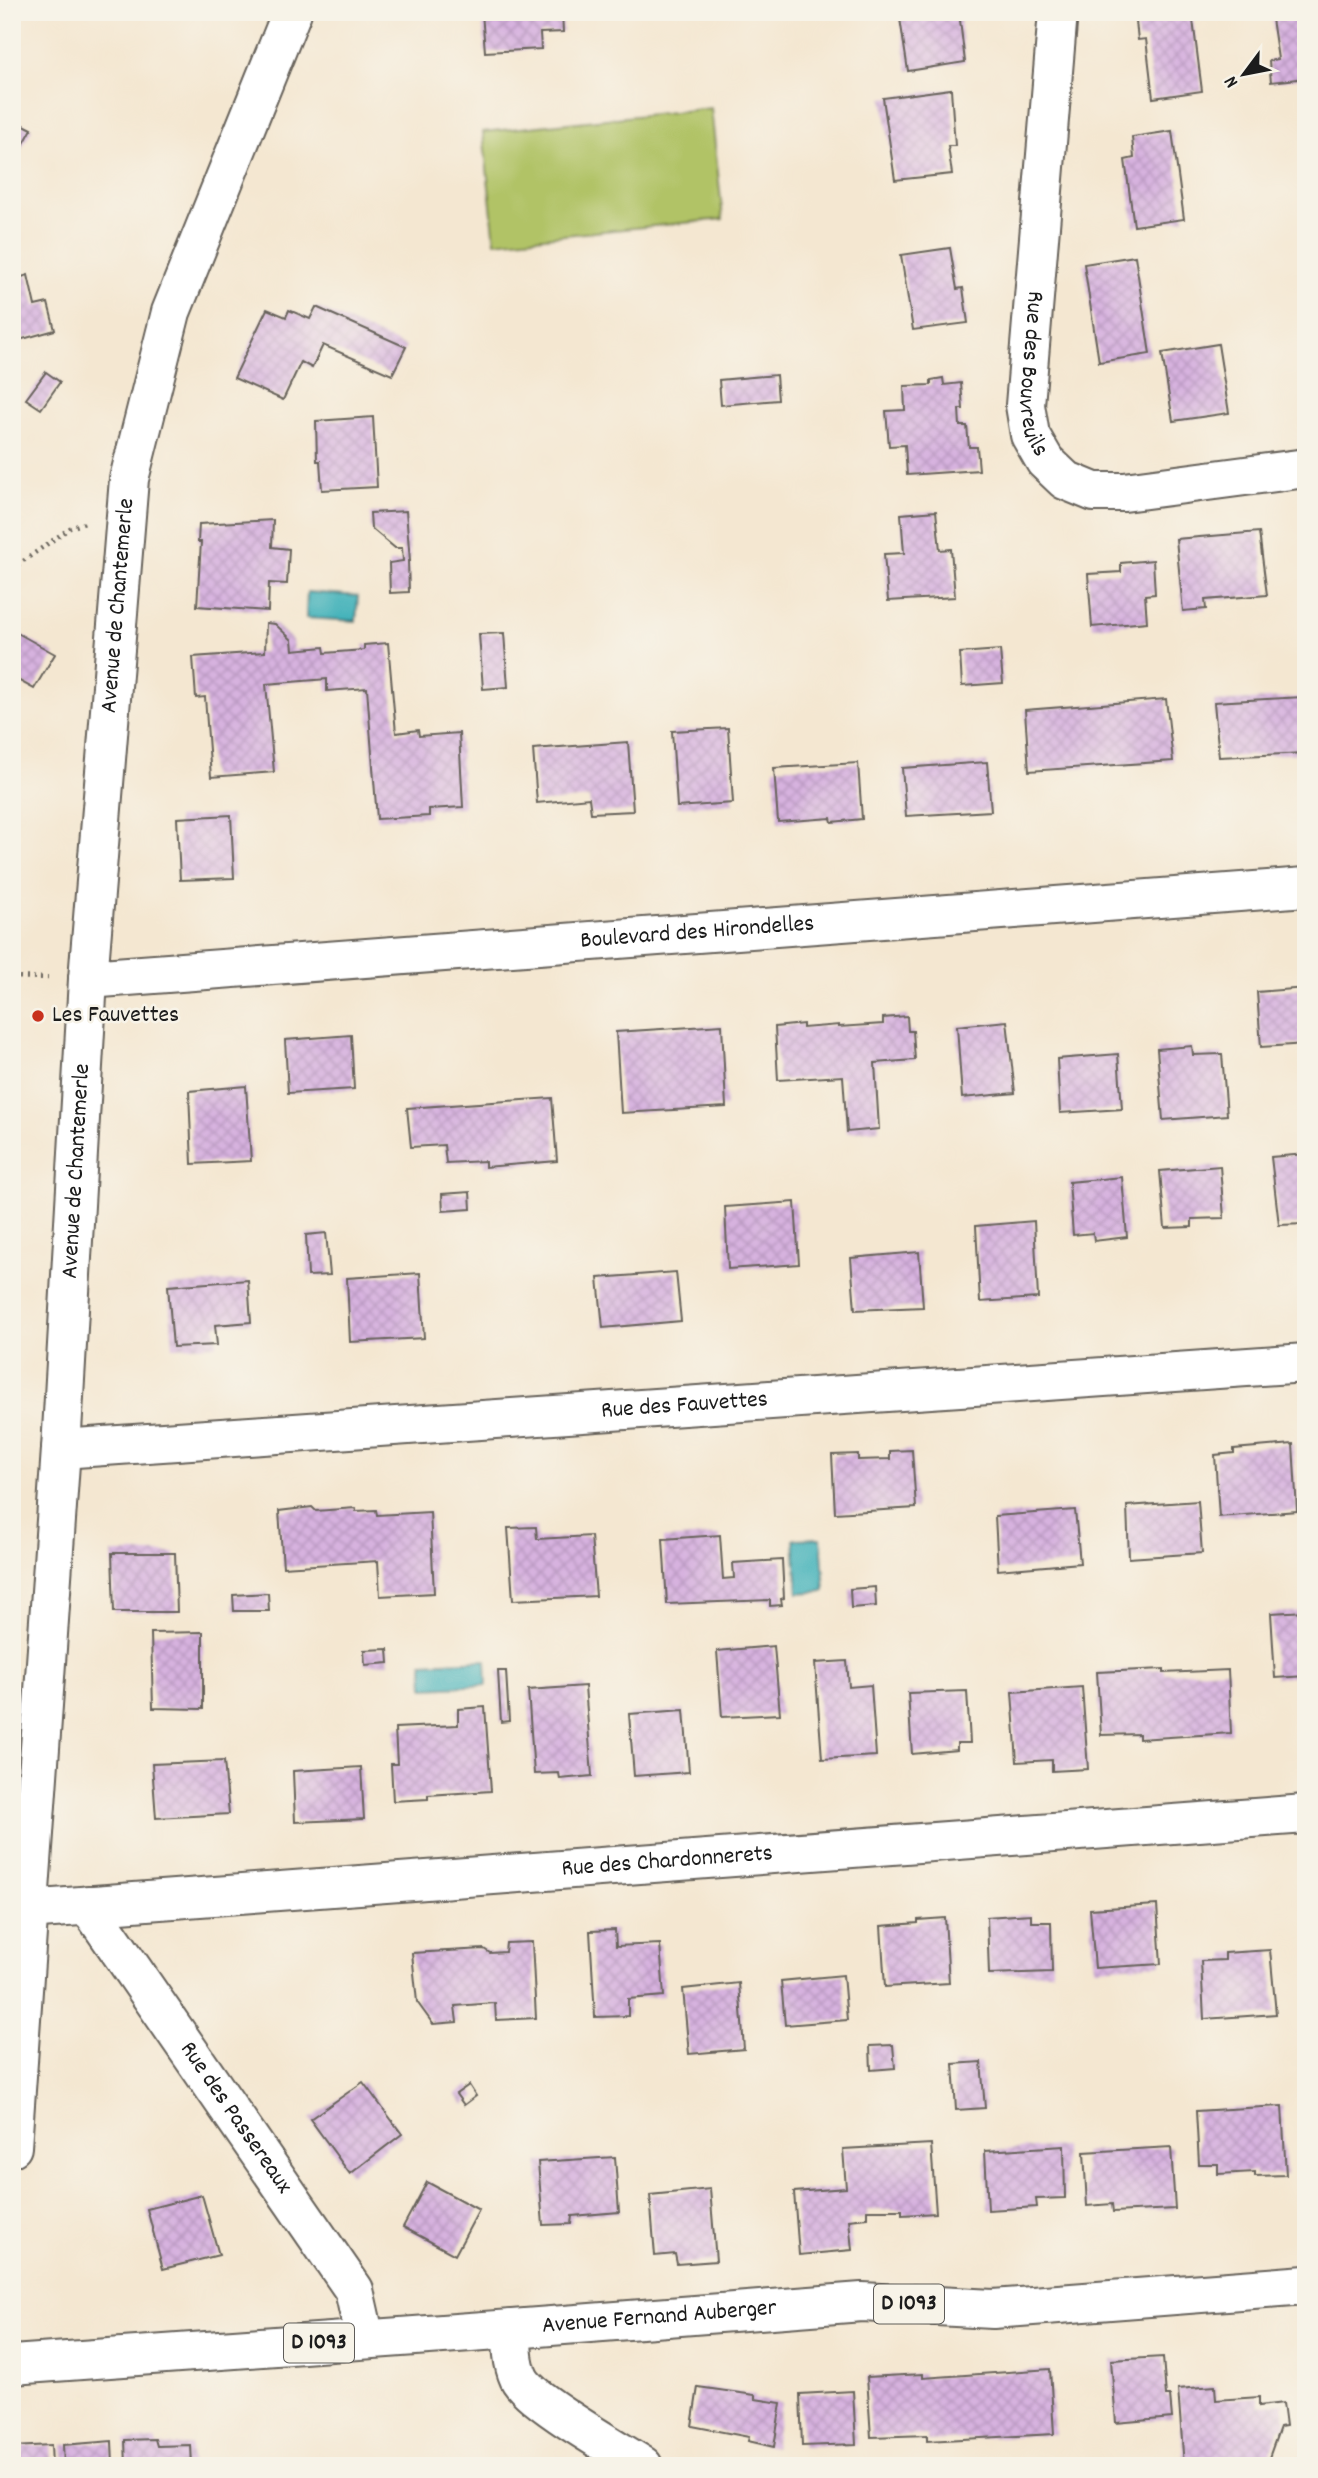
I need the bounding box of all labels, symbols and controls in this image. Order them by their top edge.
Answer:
north arrow [1210,38,1280,108]
text: N [1219,70,1246,92]
street label: Rue des Bouvreuils [1008,290,1056,464]
street label: Avenue de Chantemerle [93,497,144,714]
street label: Boulevard des Hirondelles [579,907,815,959]
place label: Les Fauvettes [52,999,179,1033]
marker: Les Fauvettes [30,1008,46,1024]
street label: Avenue de Chantemerle [54,1063,100,1280]
street label: Rue des Fauvettes [600,1383,769,1429]
street label: Rue des Chardonnerets [560,1837,774,1887]
street label: Rue des Passereaux [171,2035,300,2201]
road number: D 1093 [874,2284,944,2324]
street label: Avenue Fernand Auberger [541,2292,778,2344]
road number: D 1093 [284,2324,354,2362]

